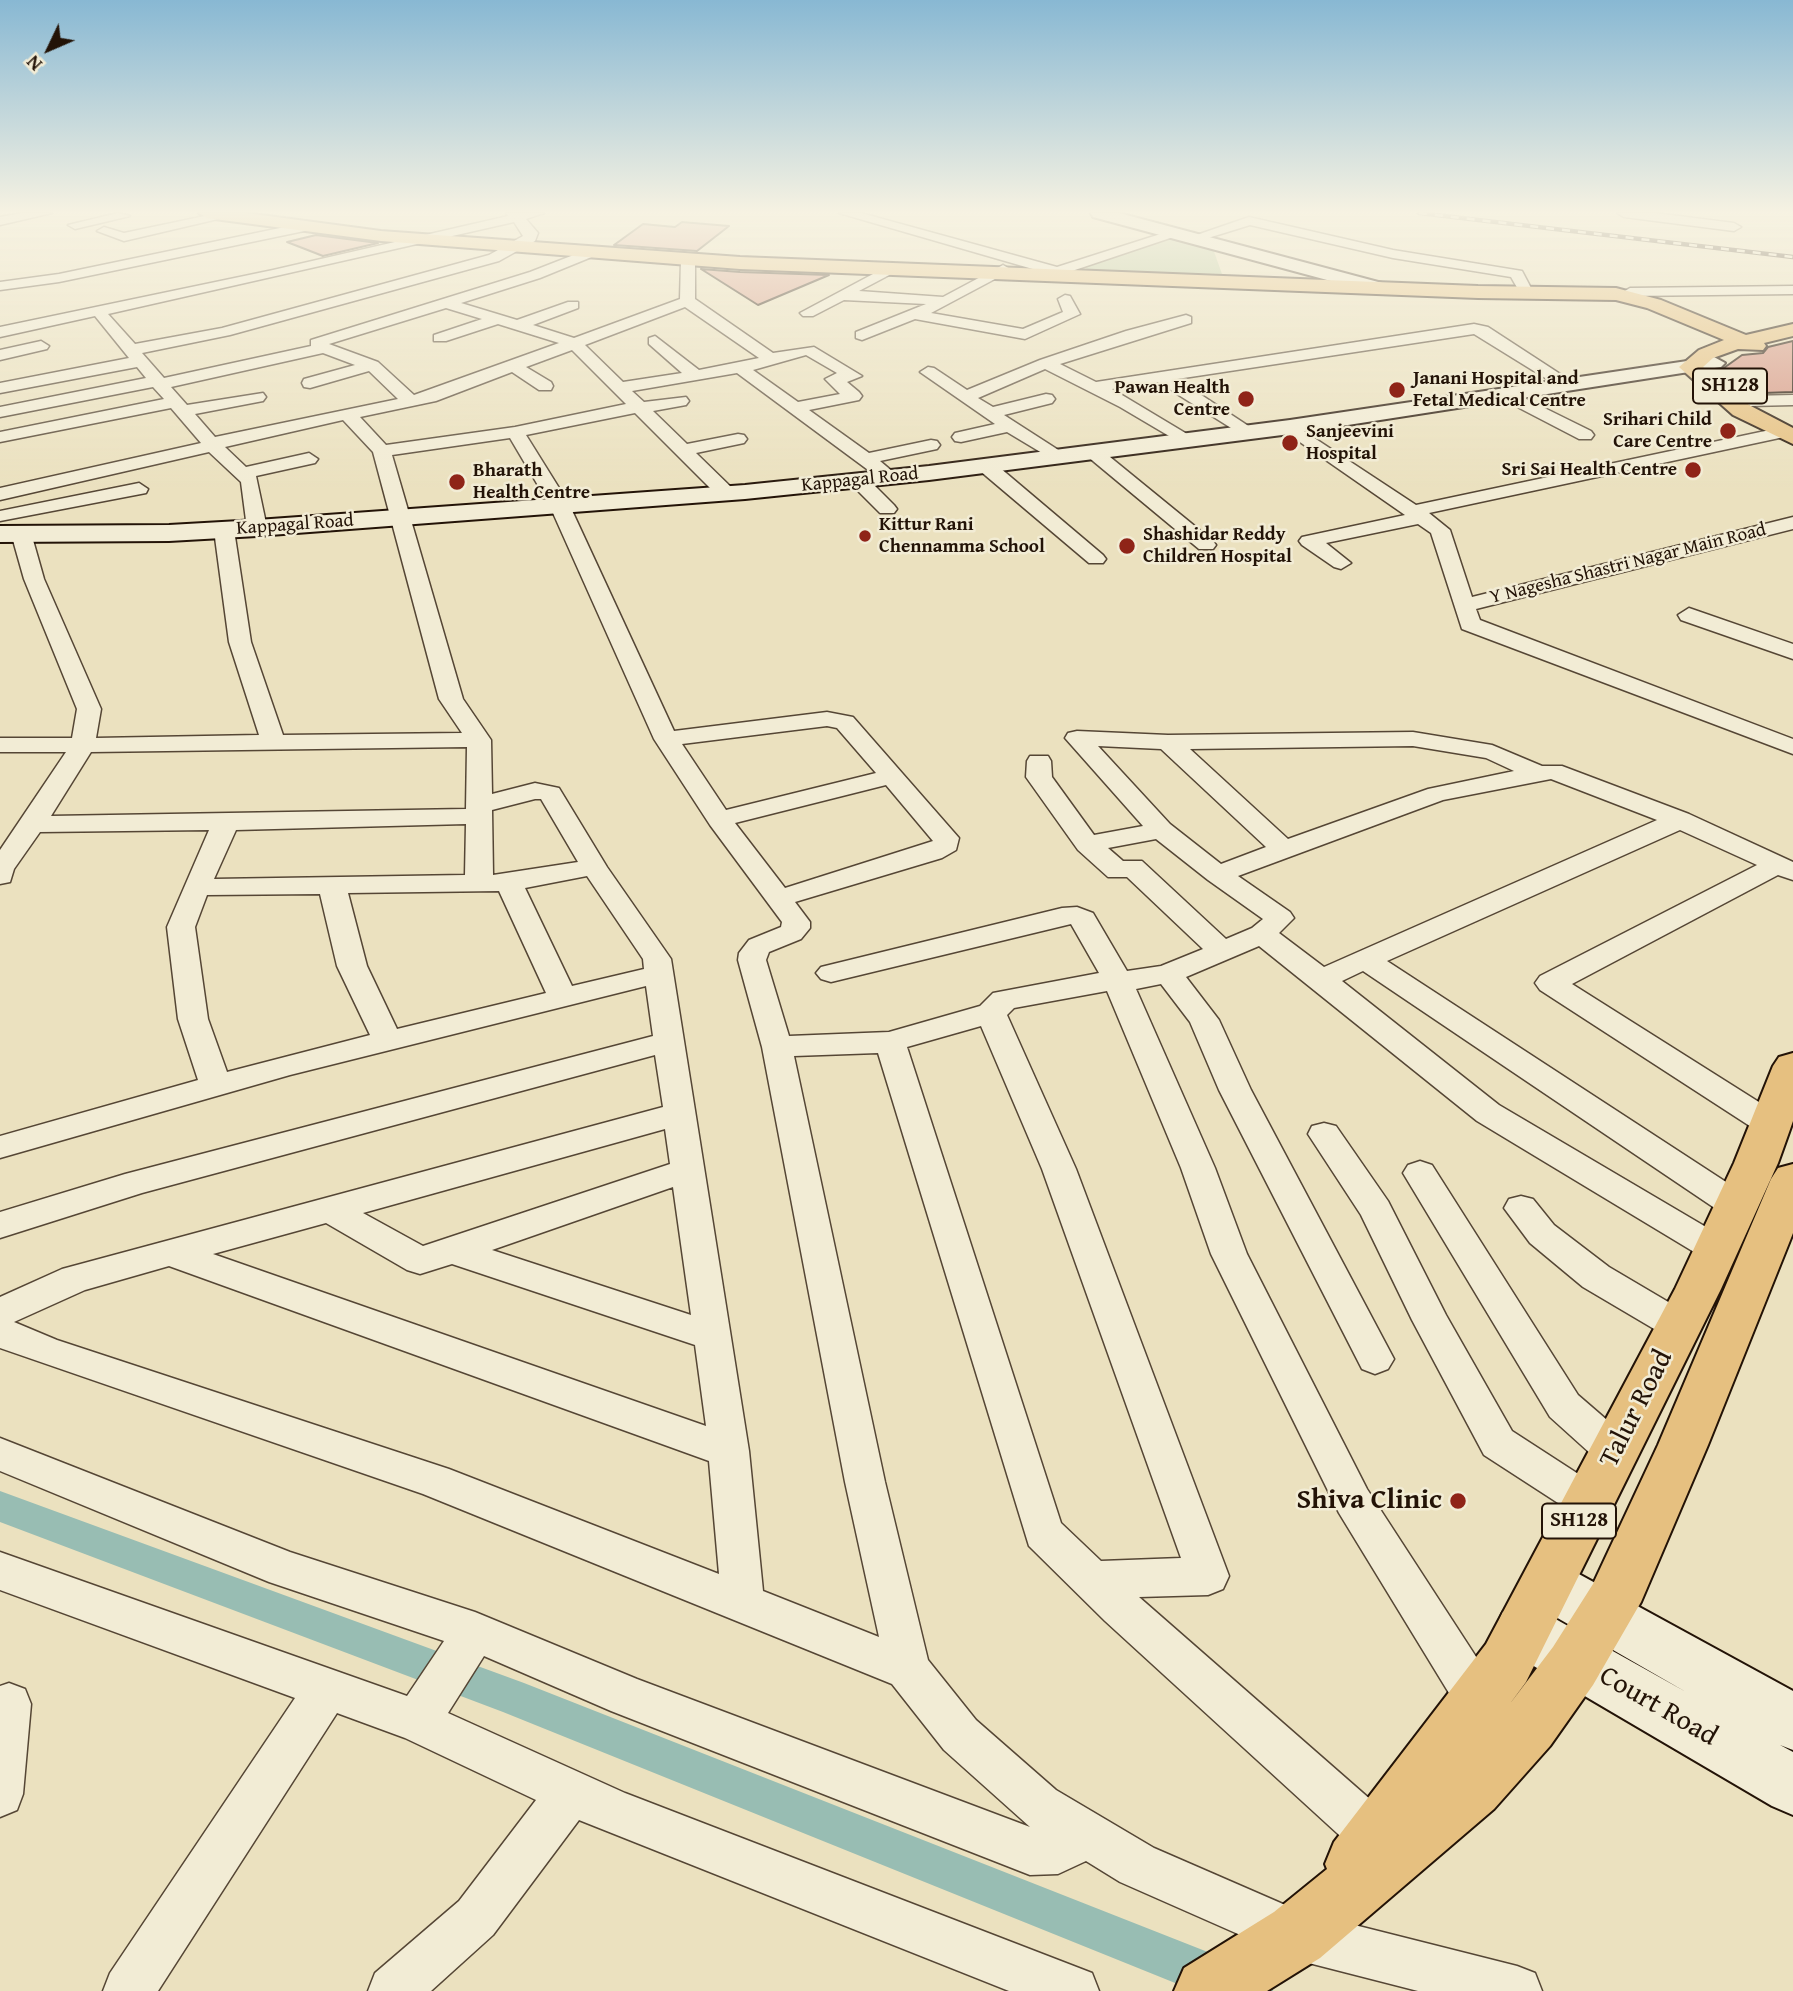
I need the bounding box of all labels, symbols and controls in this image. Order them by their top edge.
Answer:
north arrow [14,14,84,84]
text: N [19,49,48,78]
place label: Janani Hospital and Fetal Medical Centre [1413,368,1586,412]
road number: SH128 [1693,368,1767,404]
place label: Pawan Health Centre [1114,377,1230,421]
marker: Janani Hospital and Fetal Medical Centre [1387,380,1407,400]
marker: Pawan Health Centre [1236,389,1256,409]
place label: Srihari Child Care Centre [1603,409,1712,453]
place label: Sanjeevini Hospital [1306,421,1394,465]
marker: Srihari Child Care Centre [1718,421,1738,441]
marker: Sanjeevini Hospital [1280,433,1300,453]
place label: Sri Sai Health Centre [1501,459,1677,481]
place label: Bharath Health Centre [473,460,590,504]
marker: Sri Sai Health Centre [1683,460,1703,480]
street label: Kappagal Road [800,463,920,497]
marker: Bharath Health Centre [447,472,467,492]
street label: Kappagal Road [236,510,354,540]
place label: Kittur Rani Chennamma School [879,514,1045,558]
street label: Y Nagesha Shastri Nagar Main Road [1488,519,1768,609]
place label: Shashidar Reddy Children Hospital [1143,524,1292,568]
marker: Kittur Rani Chennamma School [857,528,873,544]
marker: Shashidar Reddy Children Hospital [1117,536,1137,556]
street label: Talur Road [1593,1345,1681,1473]
place label: Shiva Clinic [1296,1484,1442,1518]
marker: Shiva Clinic [1448,1491,1468,1511]
road number: SH128 [1542,1504,1616,1538]
street label: Court Road [1593,1660,1723,1754]

